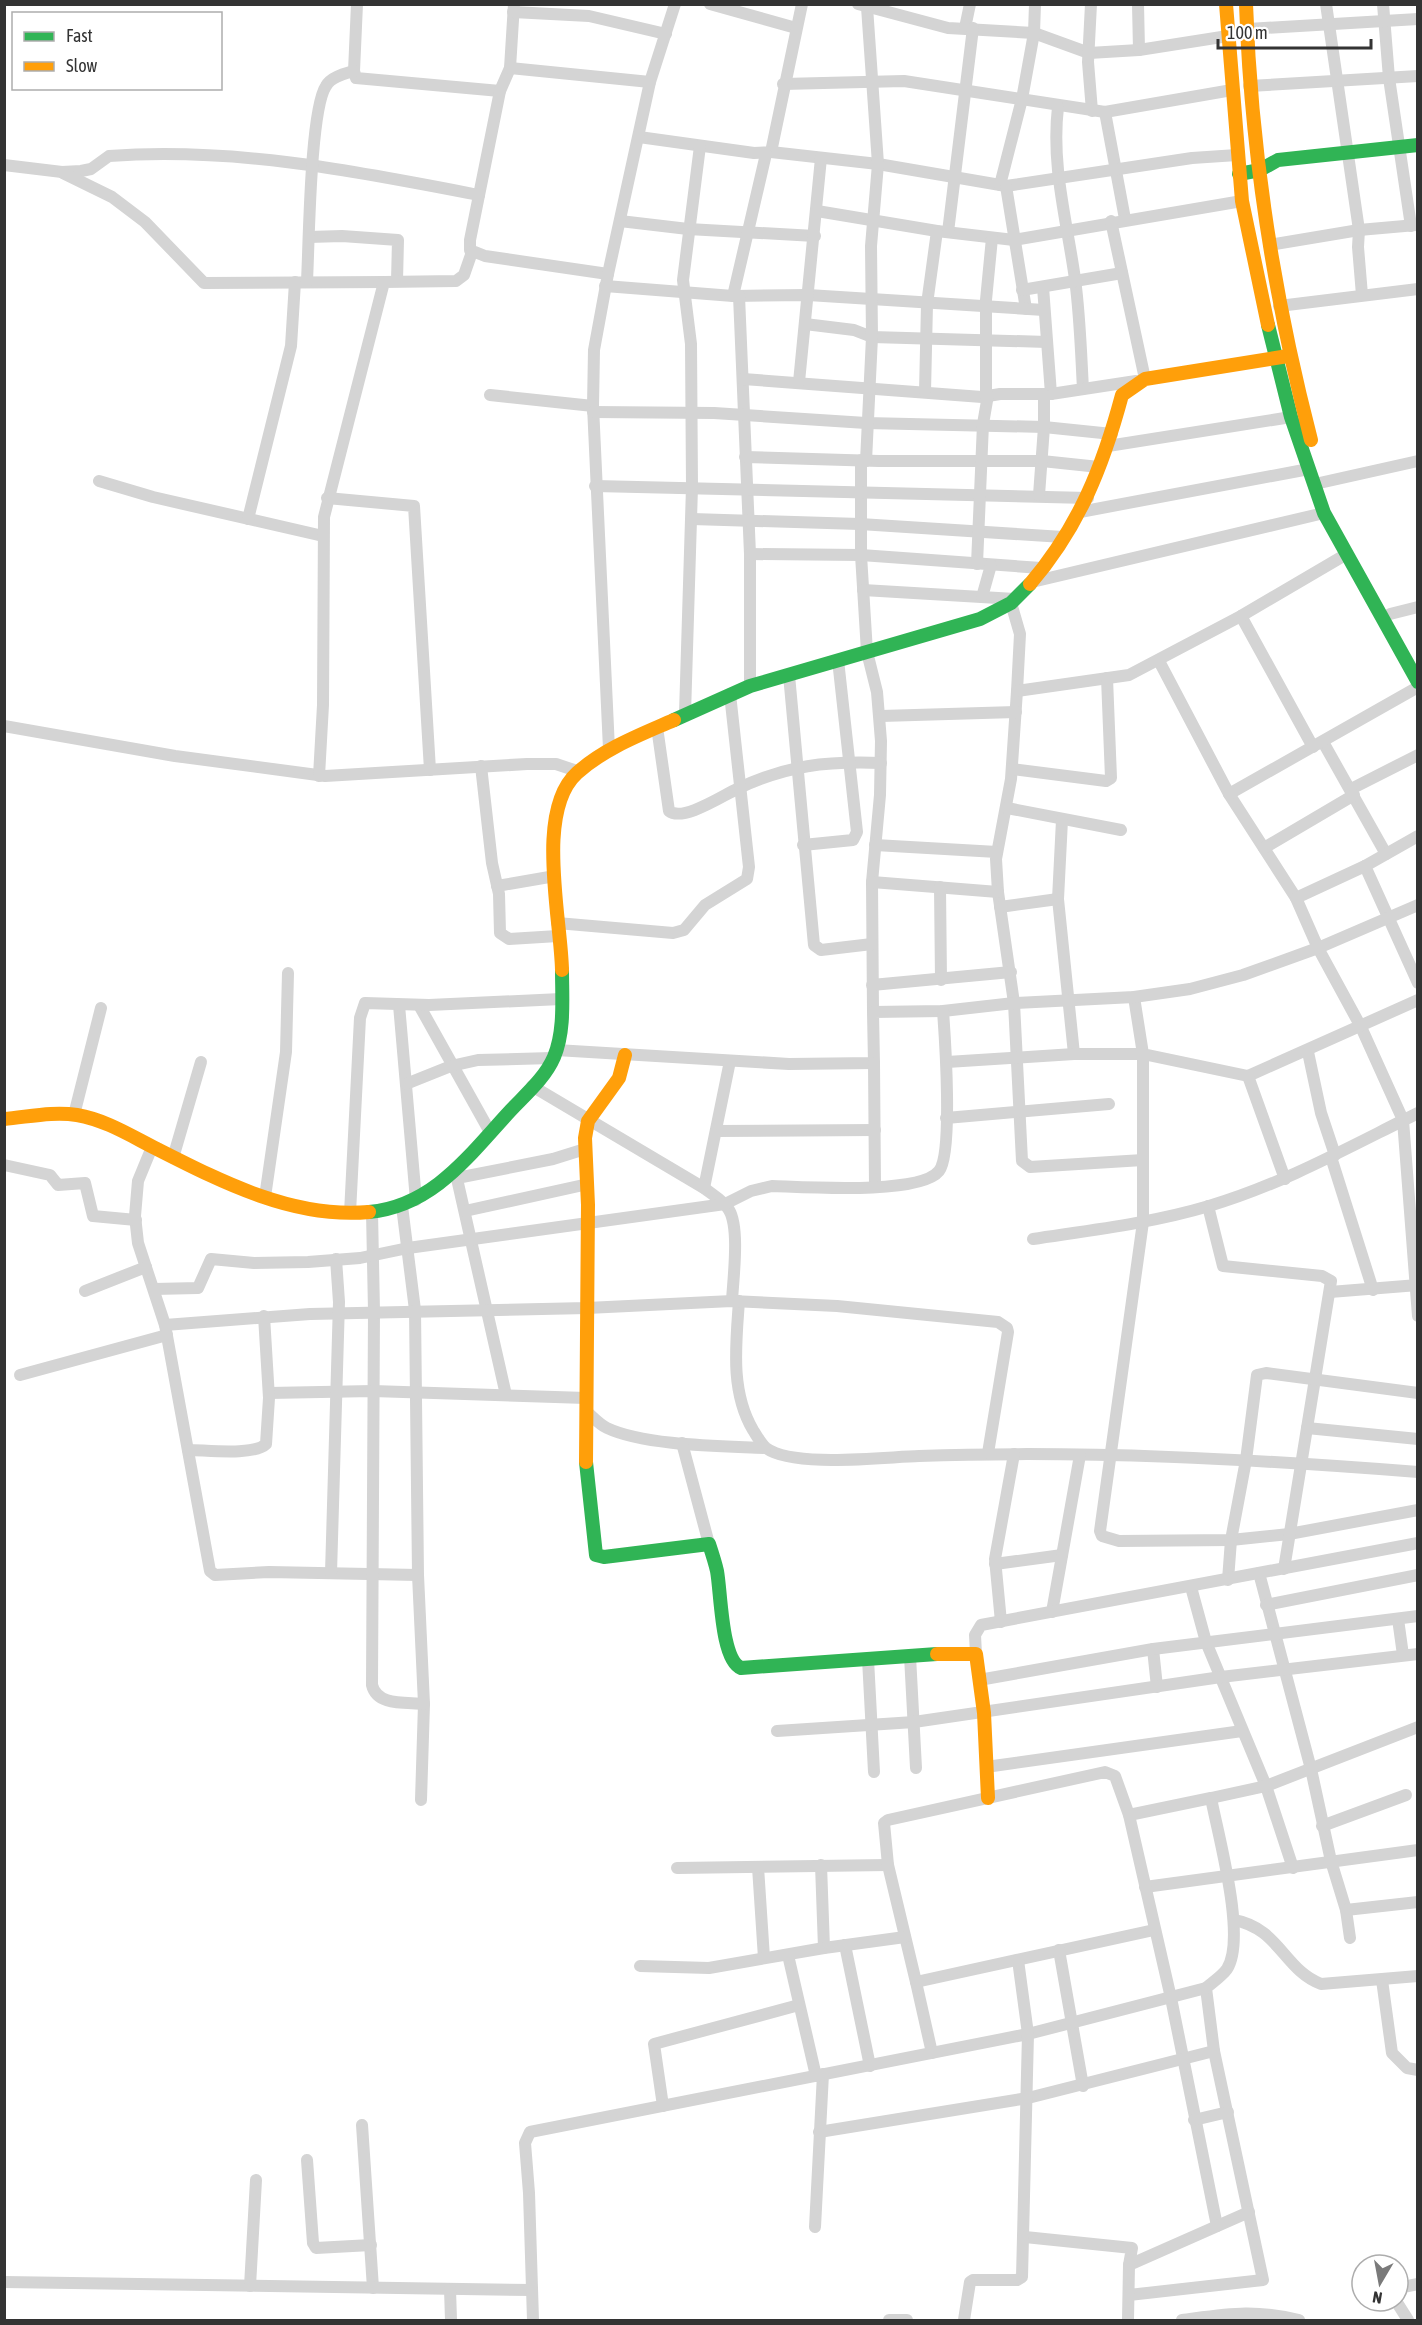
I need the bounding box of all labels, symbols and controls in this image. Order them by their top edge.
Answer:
legend [12,12,222,90]
scale bar [1218,12,1371,50]
text: 100 m [1227,22,1268,43]
text: Fast [66,25,93,46]
text: Slow [66,55,97,76]
north arrow [1350,2253,1410,2313]
text: N [1371,2288,1384,2307]

